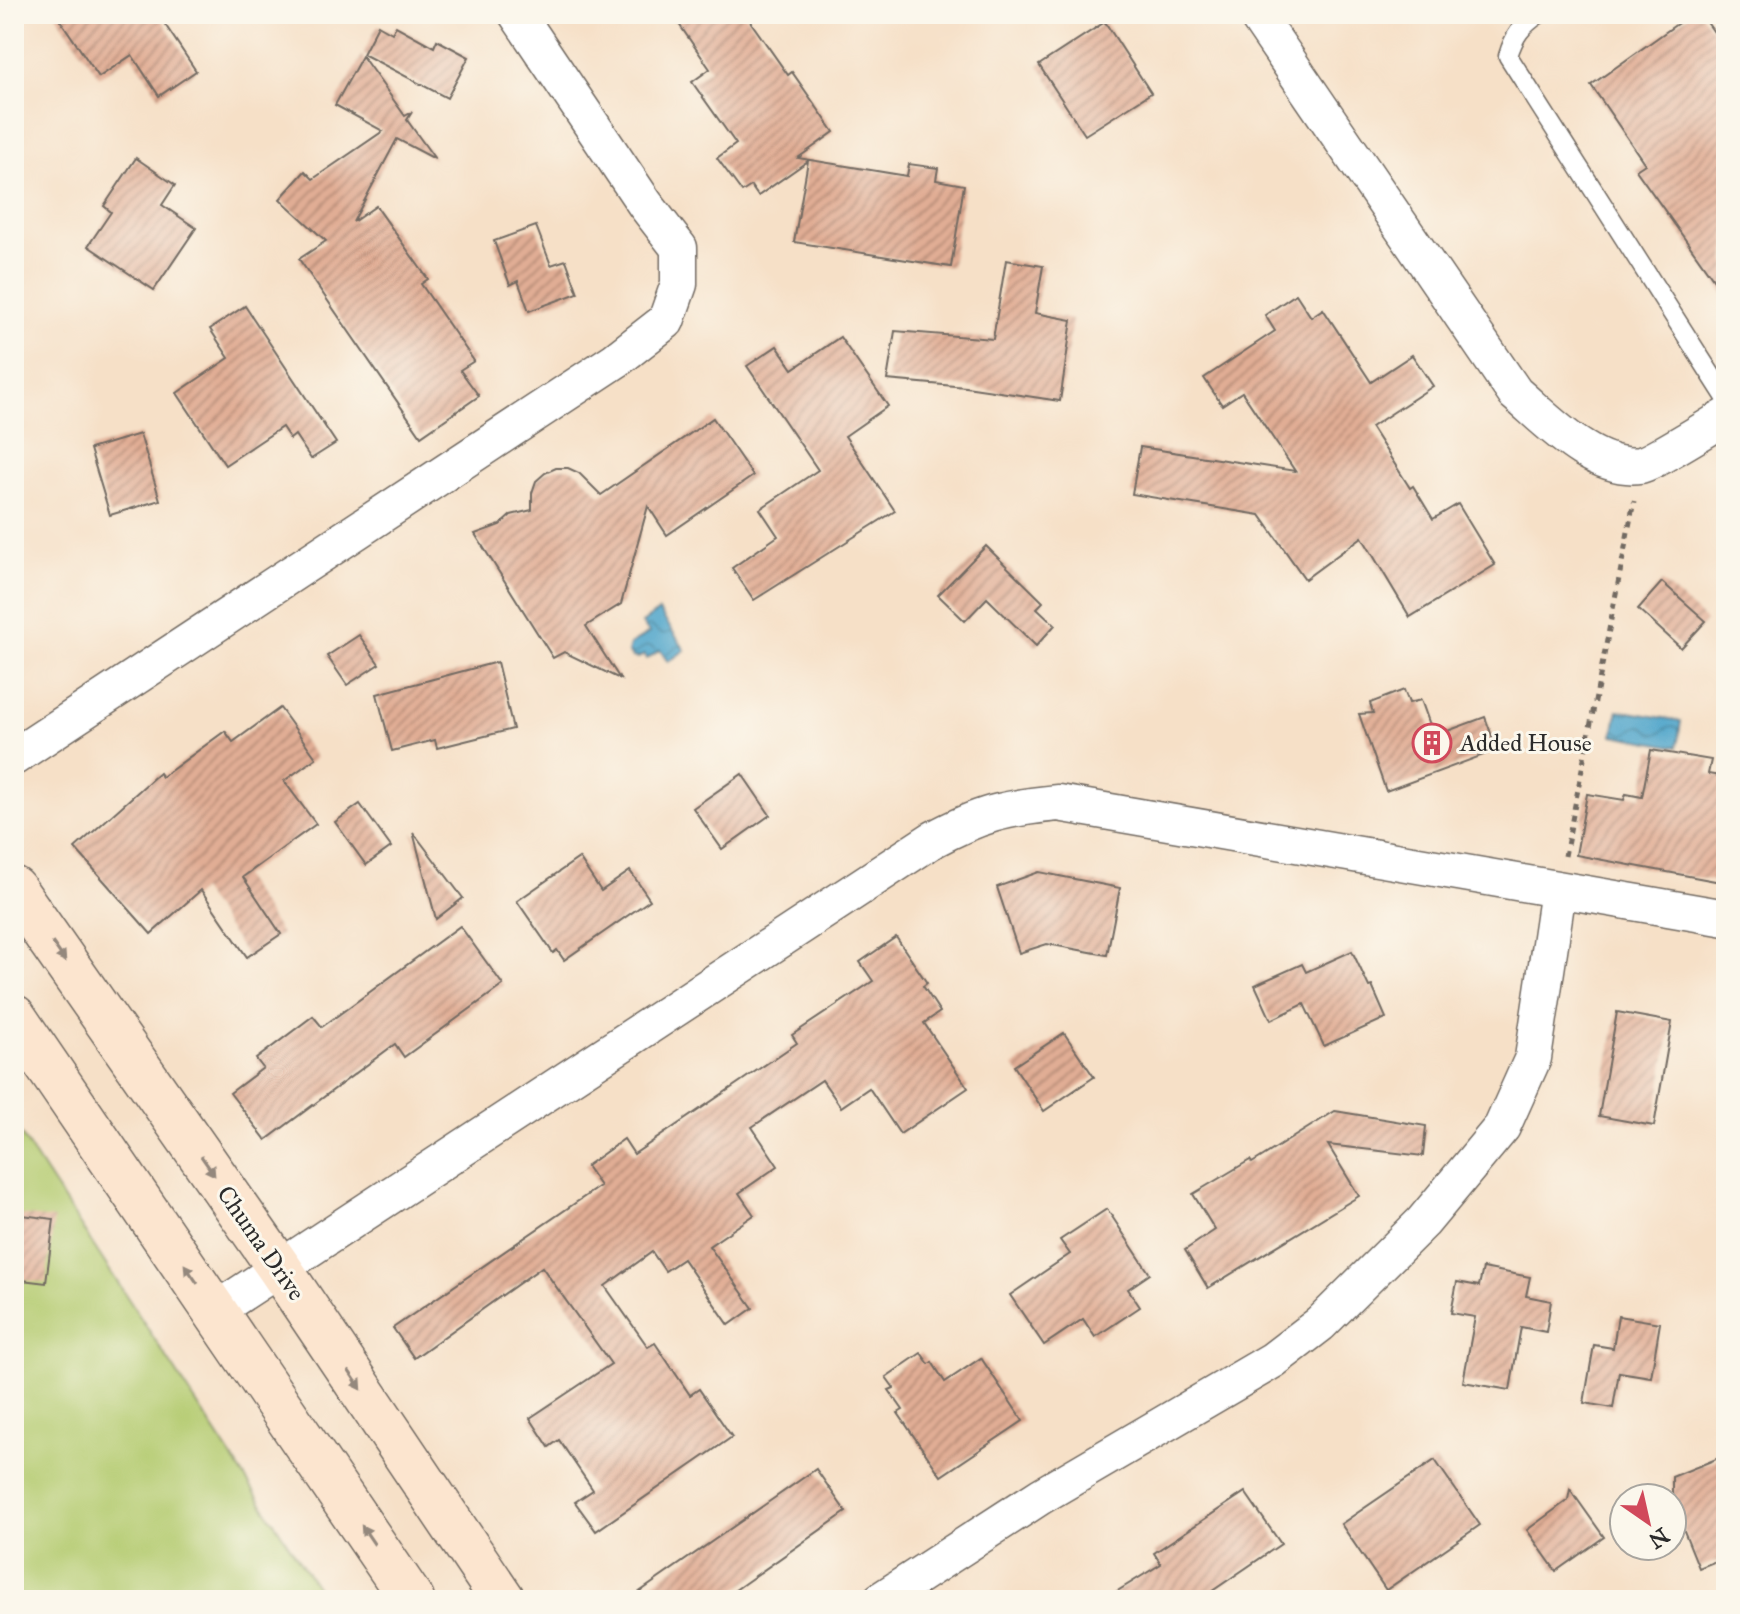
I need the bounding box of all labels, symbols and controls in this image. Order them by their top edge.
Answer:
building icon: Added House [1411,722,1453,764]
place label: Added House [1459,728,1592,758]
one-way arrow [51,942,66,963]
one-way arrow [200,1155,215,1176]
street label: Chuma Drive [210,1180,312,1306]
one-way arrow [184,1263,199,1284]
one-way arrow [347,1369,361,1391]
north arrow [1608,1482,1688,1562]
text: N [1643,1522,1674,1555]
one-way arrow [361,1525,376,1546]

